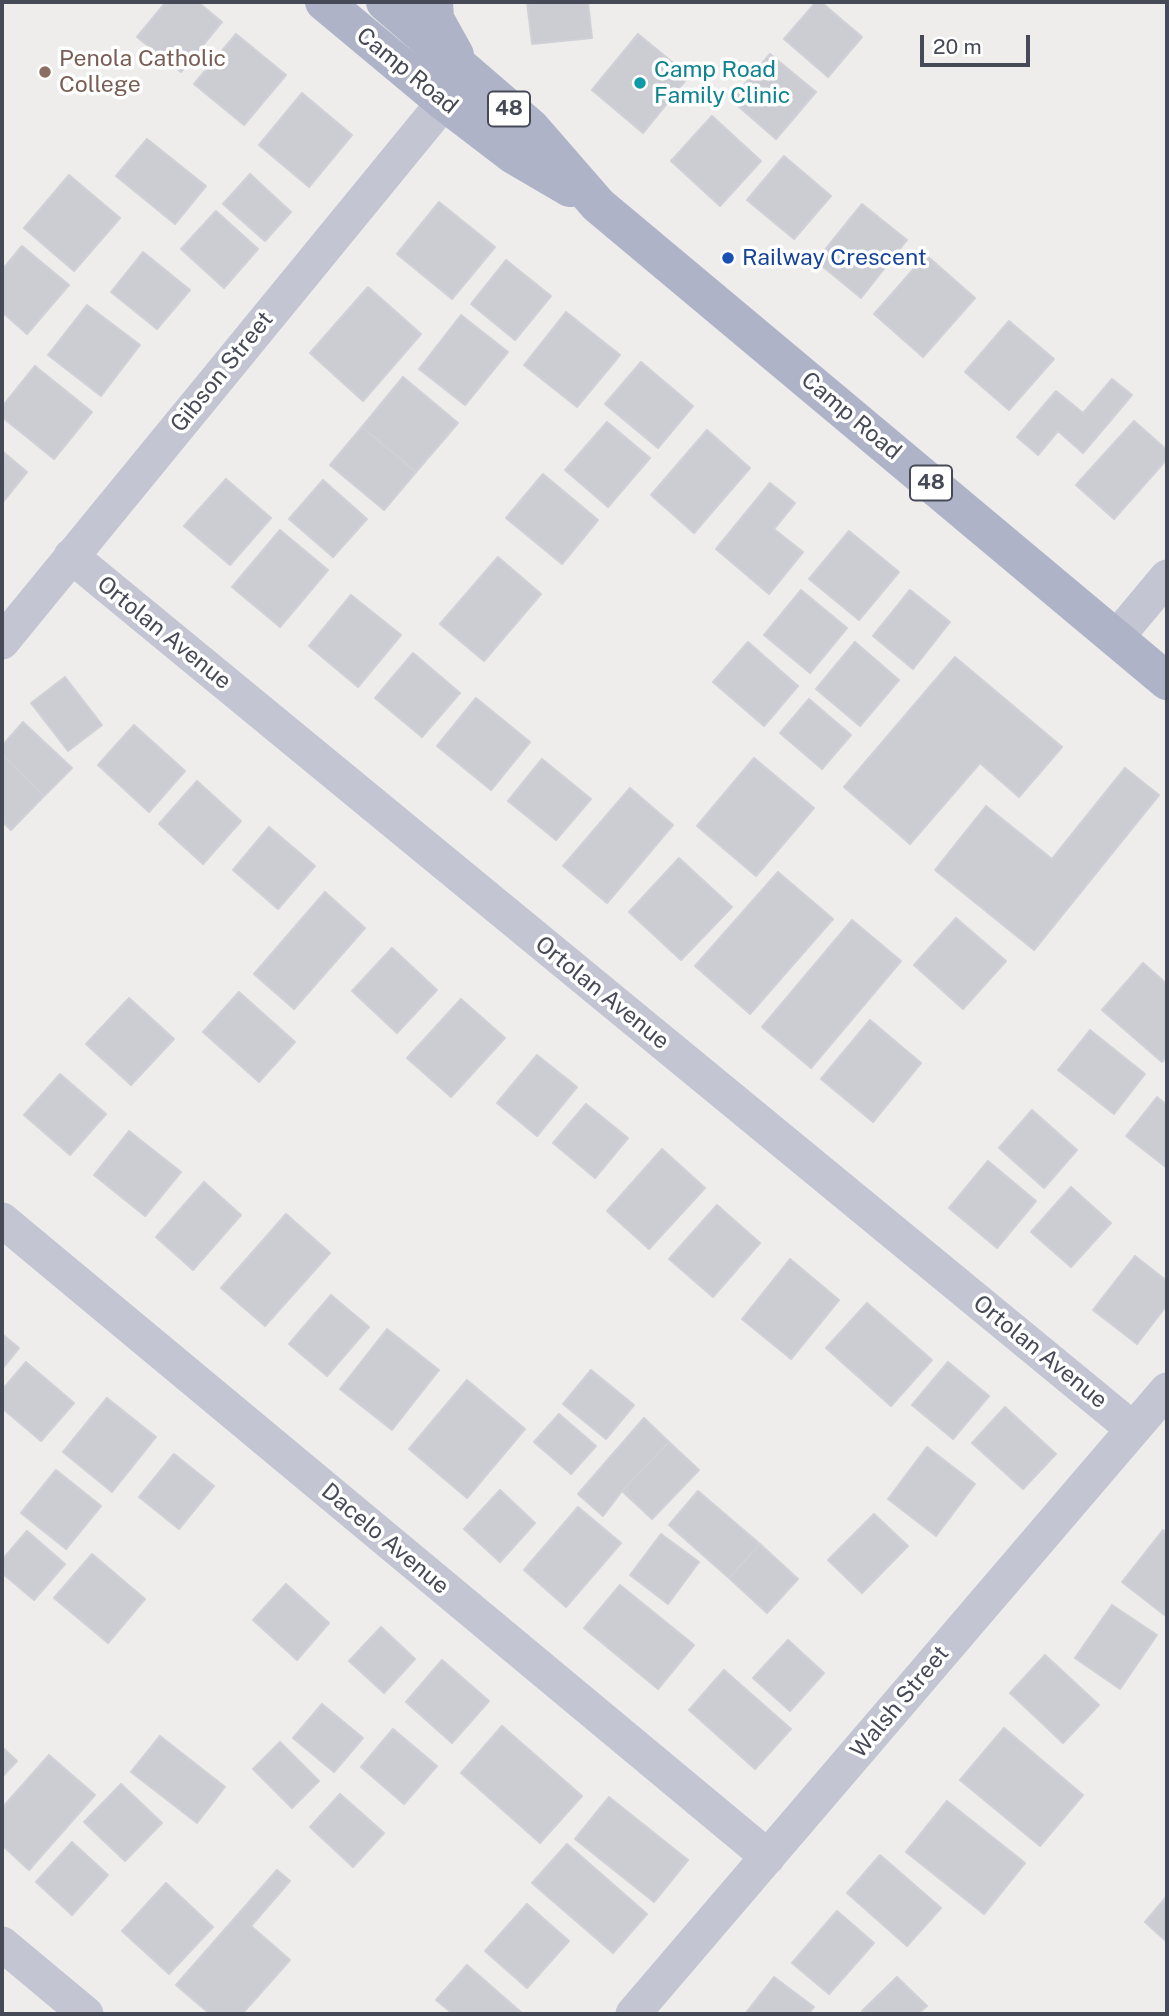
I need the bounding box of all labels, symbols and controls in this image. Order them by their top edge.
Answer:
scale bar [924,21,1034,65]
street label: Camp Road [351,22,463,120]
text: 20 m [933,34,982,59]
place label: Penola Catholic College [59,45,226,99]
place label: Camp Road Family Clinic [654,56,790,110]
marker: Penola Catholic College [37,64,53,80]
marker: Camp Road Family Clinic [632,75,648,91]
road number: 48 [488,92,530,126]
place label: Railway Crescent [742,244,927,272]
marker: Railway Crescent [720,250,736,266]
street label: Gibson Street [165,306,279,438]
street label: Camp Road [795,366,907,466]
road number: 48 [910,466,952,500]
street label: Ortolan Avenue [91,571,237,695]
street label: Ortolan Avenue [529,931,675,1055]
street label: Ortolan Avenue [967,1290,1113,1414]
street label: Dacelo Avenue [316,1478,454,1600]
street label: Walsh Street [845,1640,955,1764]

